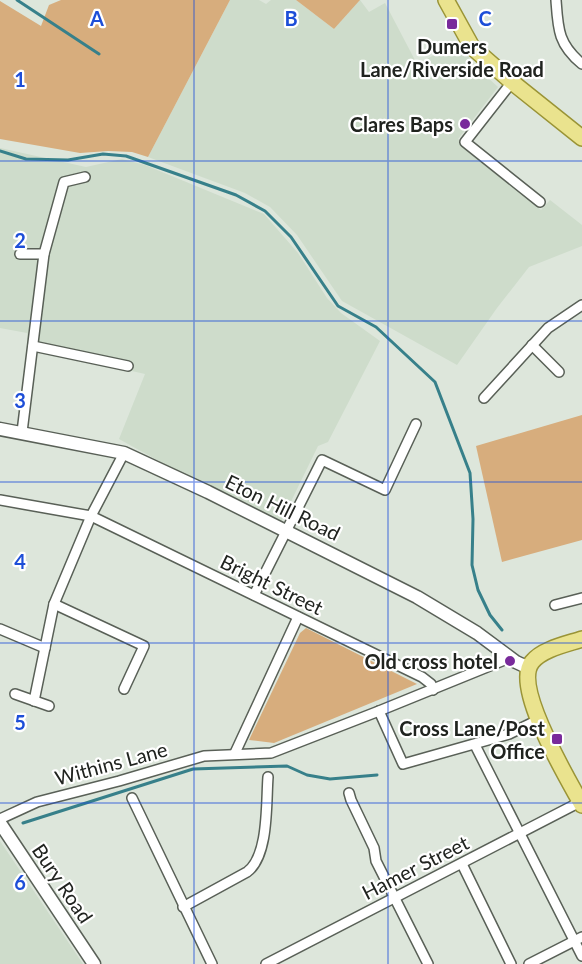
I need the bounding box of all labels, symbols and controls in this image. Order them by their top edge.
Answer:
text: A [89,6,104,30]
text: B [284,6,298,30]
text: C [478,6,492,30]
marker: Dumers Lane/Riverside Road [445,17,459,31]
place label: Dumers Lane/Riverside Road [360,34,544,81]
text: 1 [14,67,26,91]
place label: Clares Baps [350,112,453,136]
marker: Clares Baps [458,117,472,131]
text: 2 [14,228,26,252]
text: 3 [14,388,26,412]
street label: Eton Hill Road [222,469,344,545]
text: 4 [14,549,26,573]
street label: Bright Street [217,549,327,619]
place label: Old cross hotel [365,649,498,673]
marker: Old cross hotel [503,654,517,668]
text: 5 [14,710,26,734]
place label: Cross Lane/Post Office [399,716,546,763]
marker: Cross Lane/Post Office [550,732,564,746]
street label: Withins Lane [52,736,170,790]
street label: Hamer Street [358,830,472,904]
street label: Bury Road [28,839,98,927]
text: 6 [14,870,26,894]

